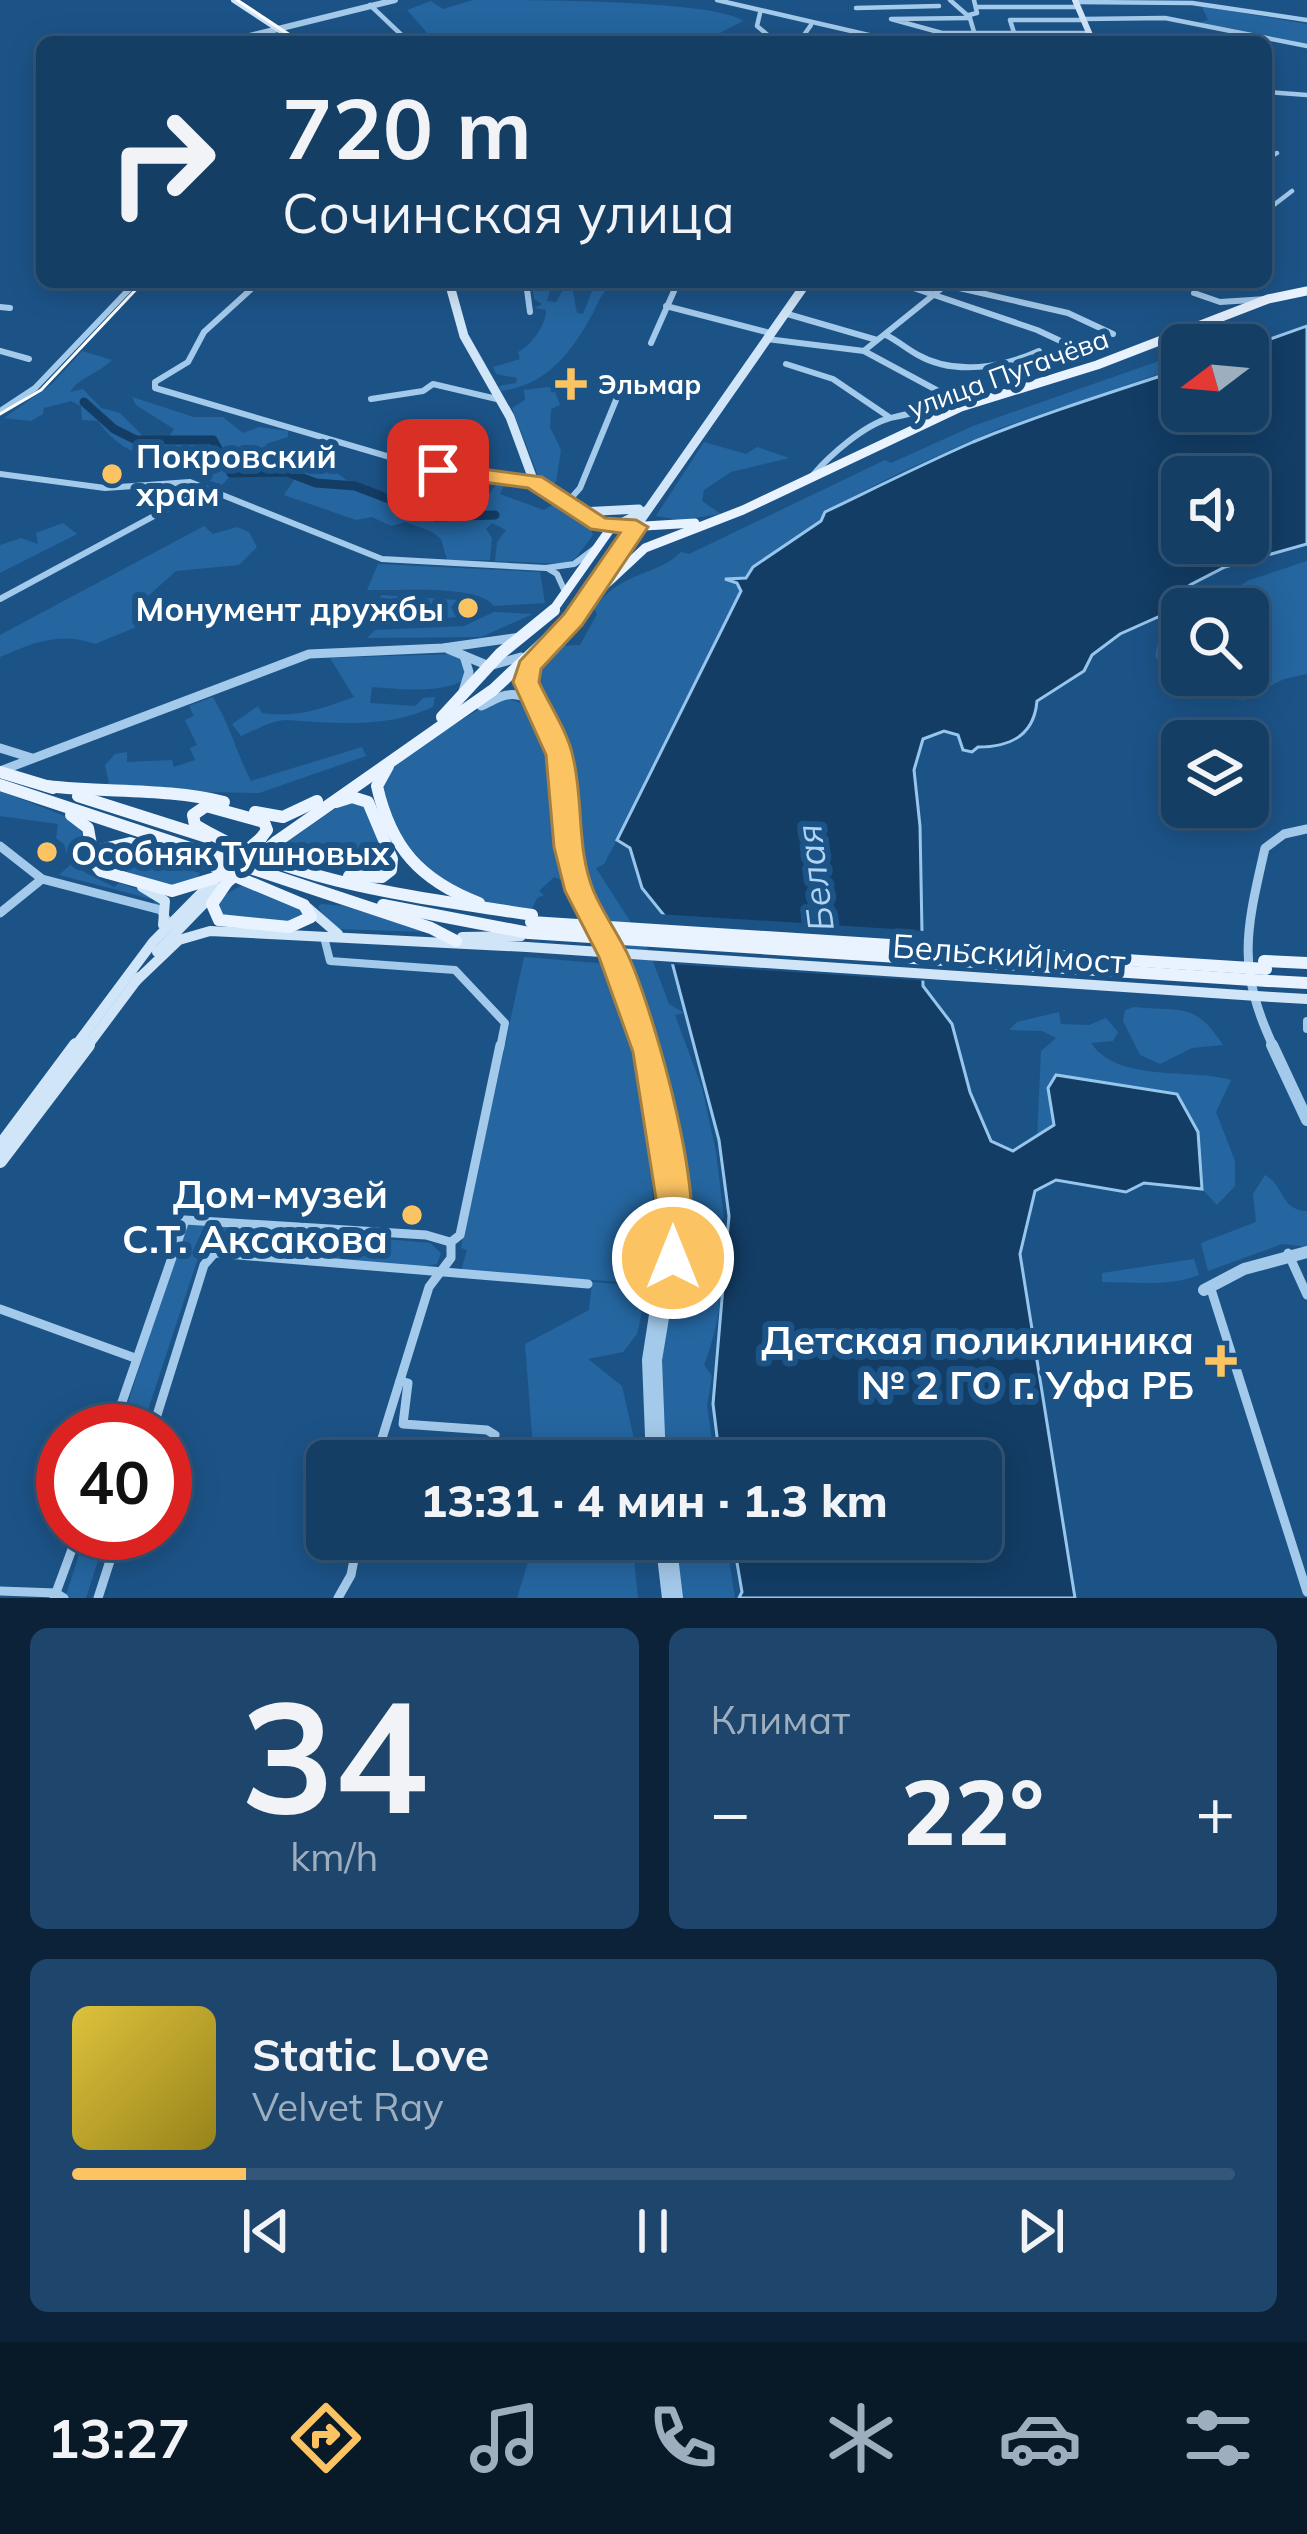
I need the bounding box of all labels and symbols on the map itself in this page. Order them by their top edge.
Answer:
street label: улица Пугачёва [903,321,1113,425]
north arrow [1161,324,1269,432]
place label: Эльмар [598,367,701,401]
marker: Эльмар [555,368,587,400]
pin [387,419,489,521]
place label: Покровский храм [135,435,337,514]
marker: Покровский храм [99,461,125,487]
place label: Монумент дружбы [136,588,444,629]
marker: Монумент дружбы [455,595,481,621]
water label: Белая [785,822,843,934]
place label: Особняк Тушновых [71,832,390,873]
marker: Особняк Тушновых [34,839,60,865]
street label: Бельский мост [891,924,1127,982]
place label: Дом-музей С.Т. Аксакова [122,1169,388,1263]
position arrow [610,1195,736,1321]
marker: Дом-музей С.Т. Аксакова [399,1202,425,1228]
place label: Детская поликлиника № 2 ГО г. Уфа РБ [761,1315,1194,1409]
marker: Детская поликлиника № 2 ГО г. Уфа РБ [1205,1345,1237,1377]
speed limit sign: 40 [36,1404,192,1560]

